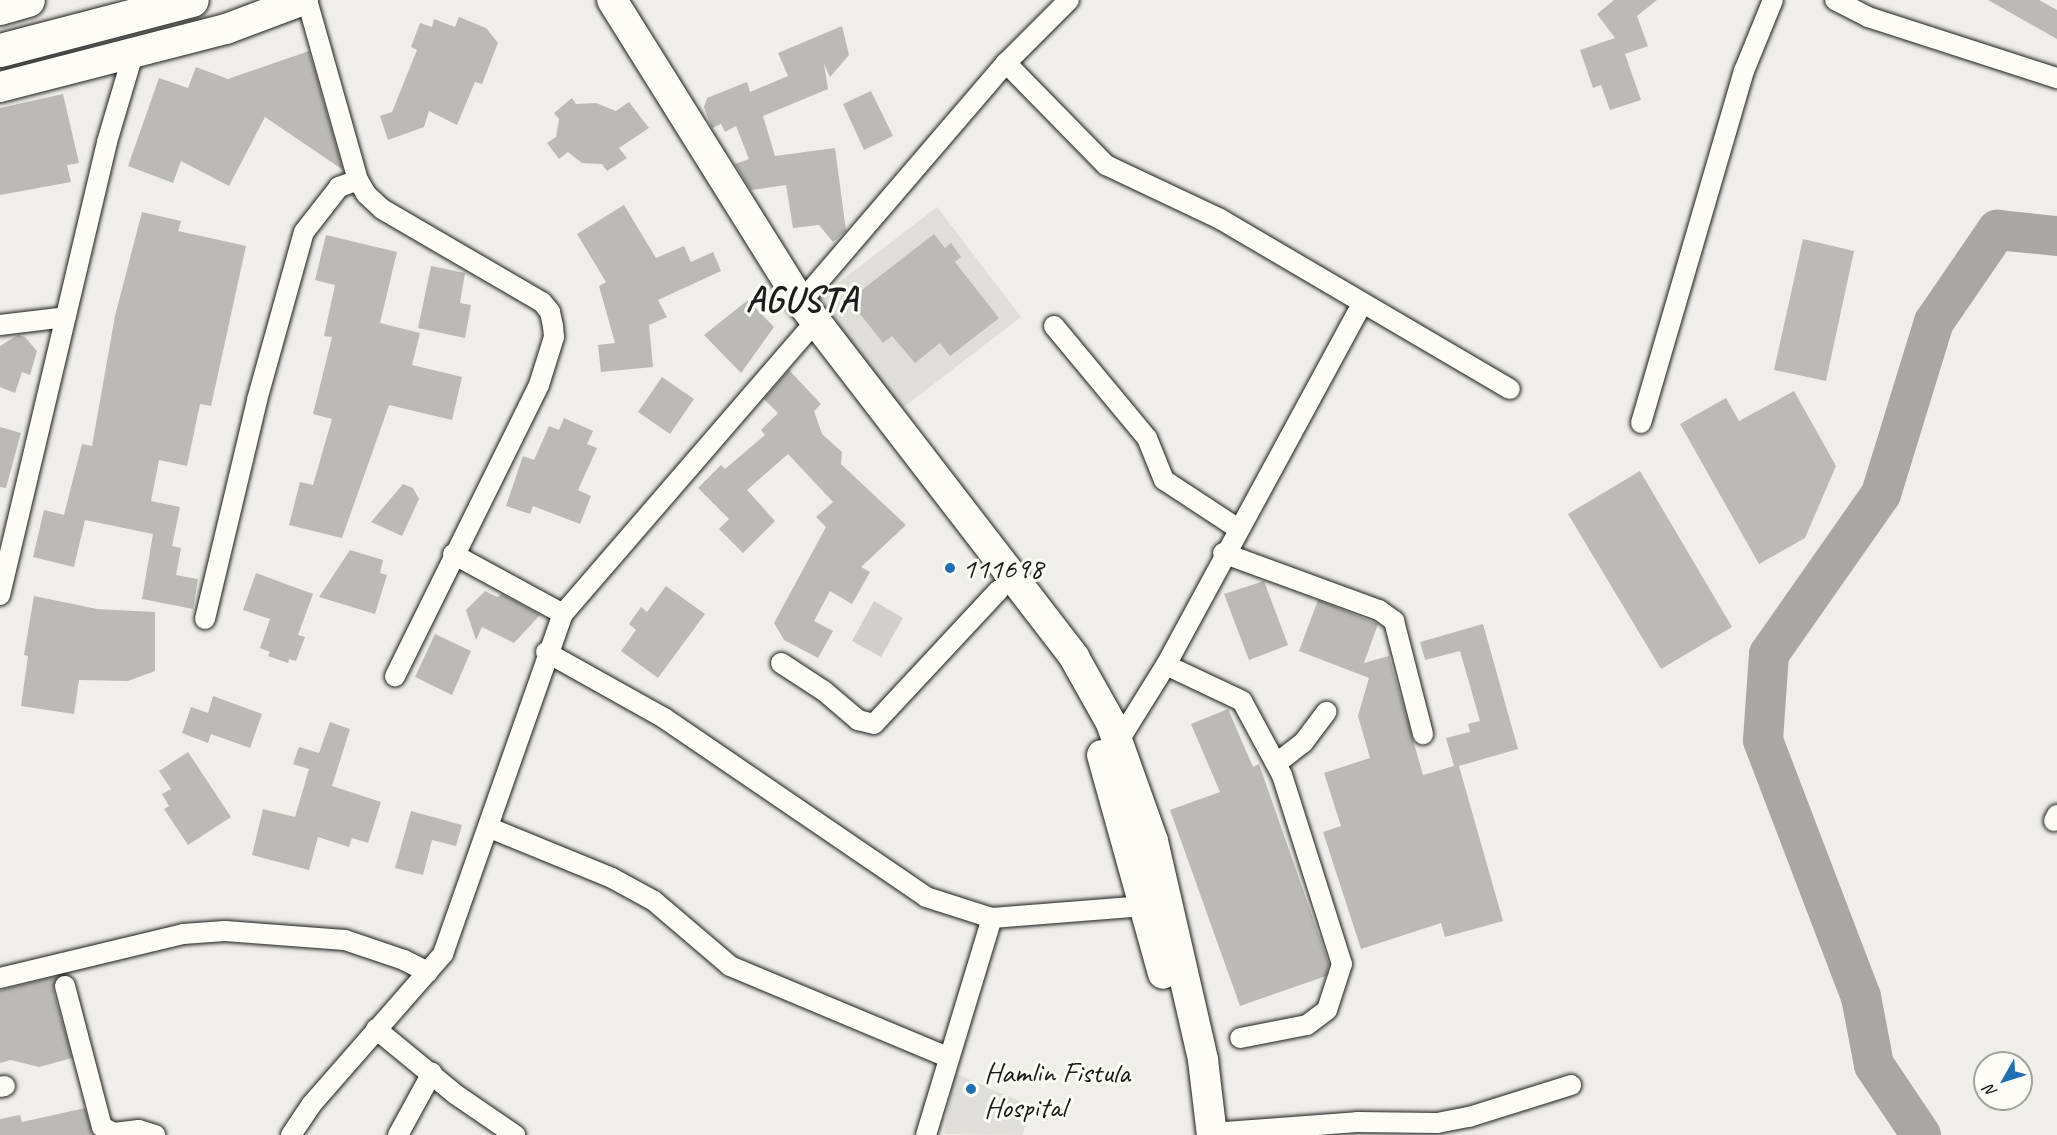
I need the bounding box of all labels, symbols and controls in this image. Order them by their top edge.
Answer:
district label: AGUSTA [745,278,859,322]
place label: 111698 [962,550,1043,586]
marker: 111698 [943,561,957,575]
north arrow [1973,1051,2033,1111]
place label: Hamlin Fistula Hospital [984,1054,1130,1124]
marker: Hamlin Fistula Hospital [962,1080,980,1098]
text: N [1980,1081,2001,1101]

